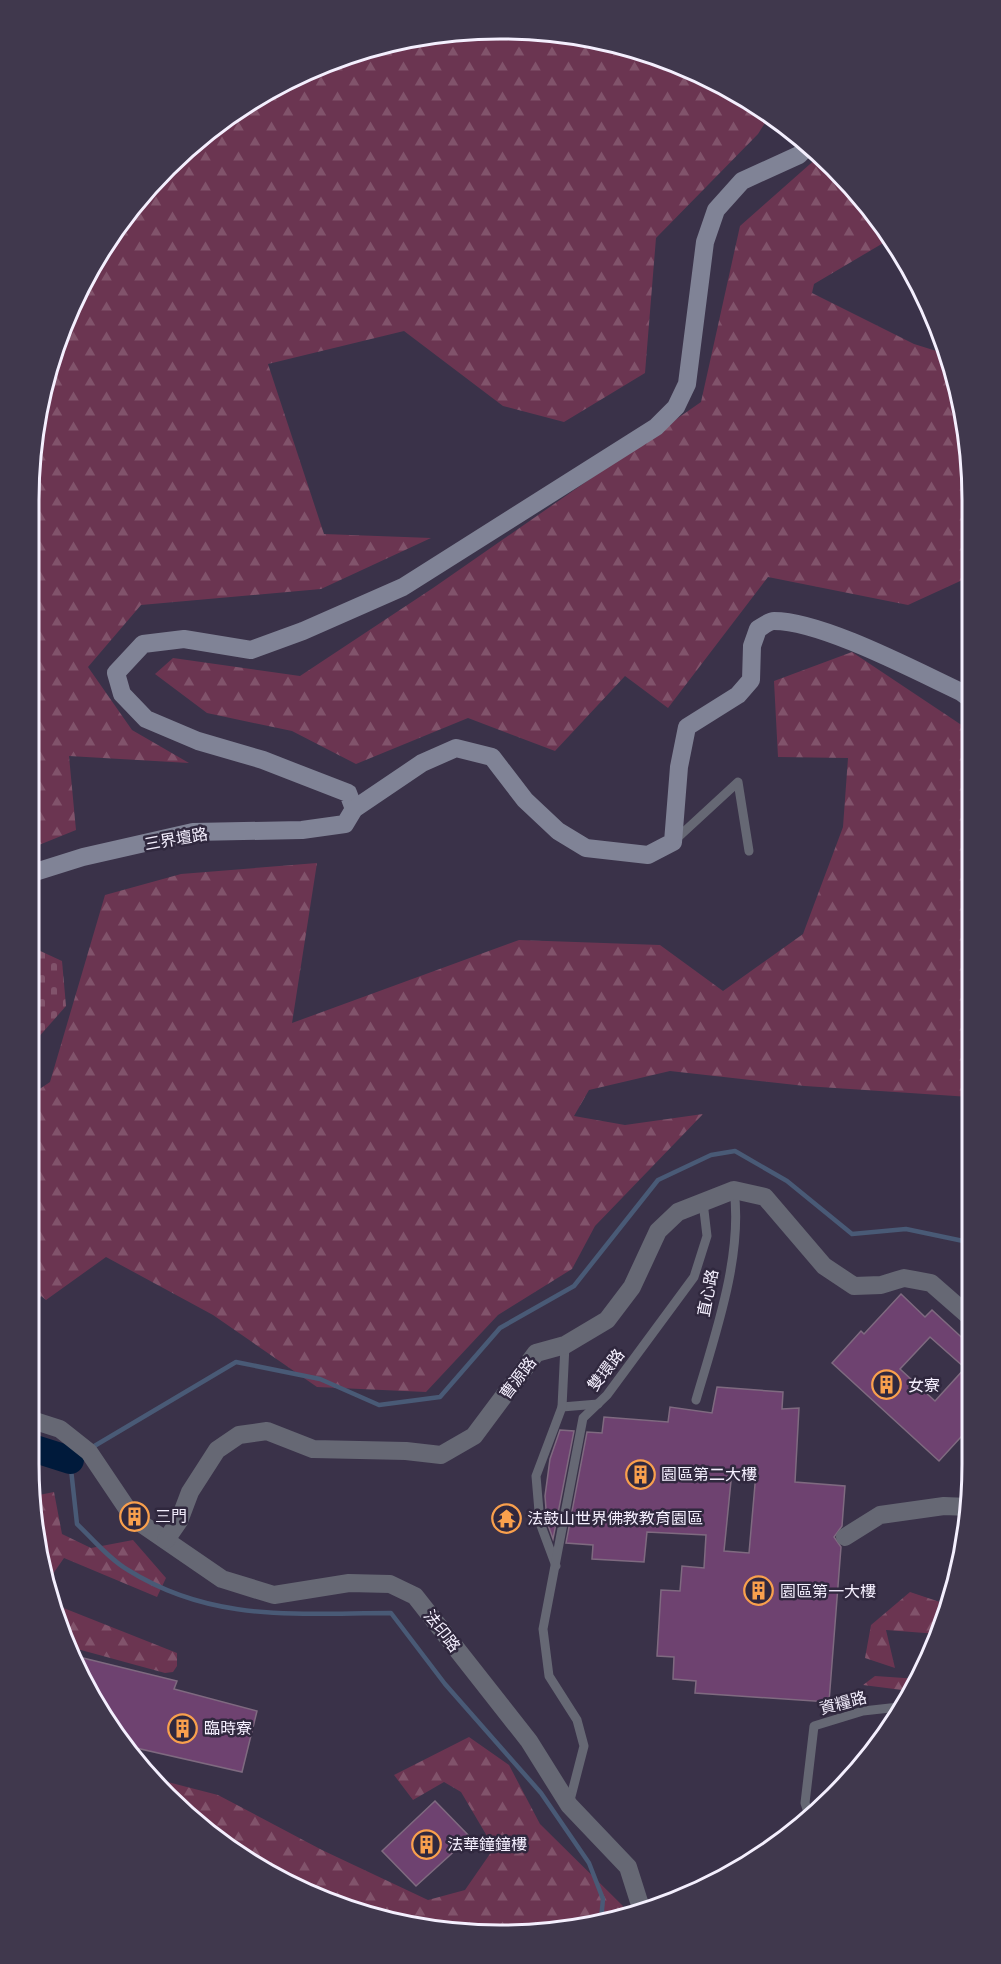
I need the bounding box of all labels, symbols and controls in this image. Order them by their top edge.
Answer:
street label: 三界壇路 [143,825,209,853]
street label: 直心路 [695,1268,721,1318]
street label: 雙環路 [585,1346,627,1394]
street label: 曹源路 [497,1354,539,1402]
building icon: 女寮 [871,1369,903,1401]
place label: 女寮 [908,1377,940,1394]
building icon: 園區第二大樓 [624,1458,656,1490]
place label: 園區第二大樓 [661,1466,757,1483]
building icon: 三門 [118,1500,150,1532]
temple icon: 法鼓山世界佛教教育園區 [490,1502,522,1534]
place label: 三門 [155,1508,187,1525]
place label: 法鼓山世界佛教教育園區 [527,1510,703,1527]
building icon: 園區第一大樓 [743,1575,775,1607]
place label: 園區第一大樓 [780,1583,876,1600]
street label: 法印路 [421,1607,463,1655]
street label: 資糧路 [818,1689,868,1717]
building icon: 臨時寮 [167,1712,199,1744]
place label: 臨時寮 [204,1720,252,1737]
building icon: 法華鐘鐘樓 [410,1828,442,1860]
place label: 法華鐘鐘樓 [447,1836,527,1853]

